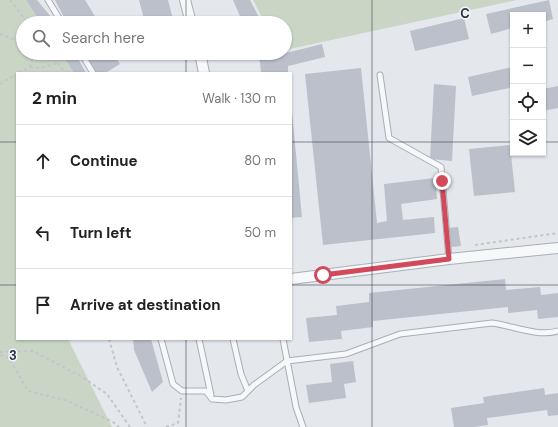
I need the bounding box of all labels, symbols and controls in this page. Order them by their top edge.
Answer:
text: C [460,5,470,22]
map controls [510,12,546,156]
button: + [510,12,546,48]
search box [16,16,292,60]
icon: search [30,27,52,49]
text: Search here [62,28,145,48]
button: − [510,48,546,84]
button: locate [510,84,546,120]
text: 2 min [32,87,77,109]
text: Walk · 130 m [202,90,276,107]
button: layers [510,120,546,156]
icon: ahead [32,150,54,172]
text: Continue [70,151,138,171]
text: 80 m [244,152,276,169]
route end [433,172,451,190]
icon: left [32,222,54,244]
text: Turn left [70,223,131,243]
text: 50 m [244,224,276,241]
route start [314,266,332,284]
icon: arrive [32,294,54,316]
text: Arrive at destination [70,295,221,315]
text: 3 [9,347,17,364]

